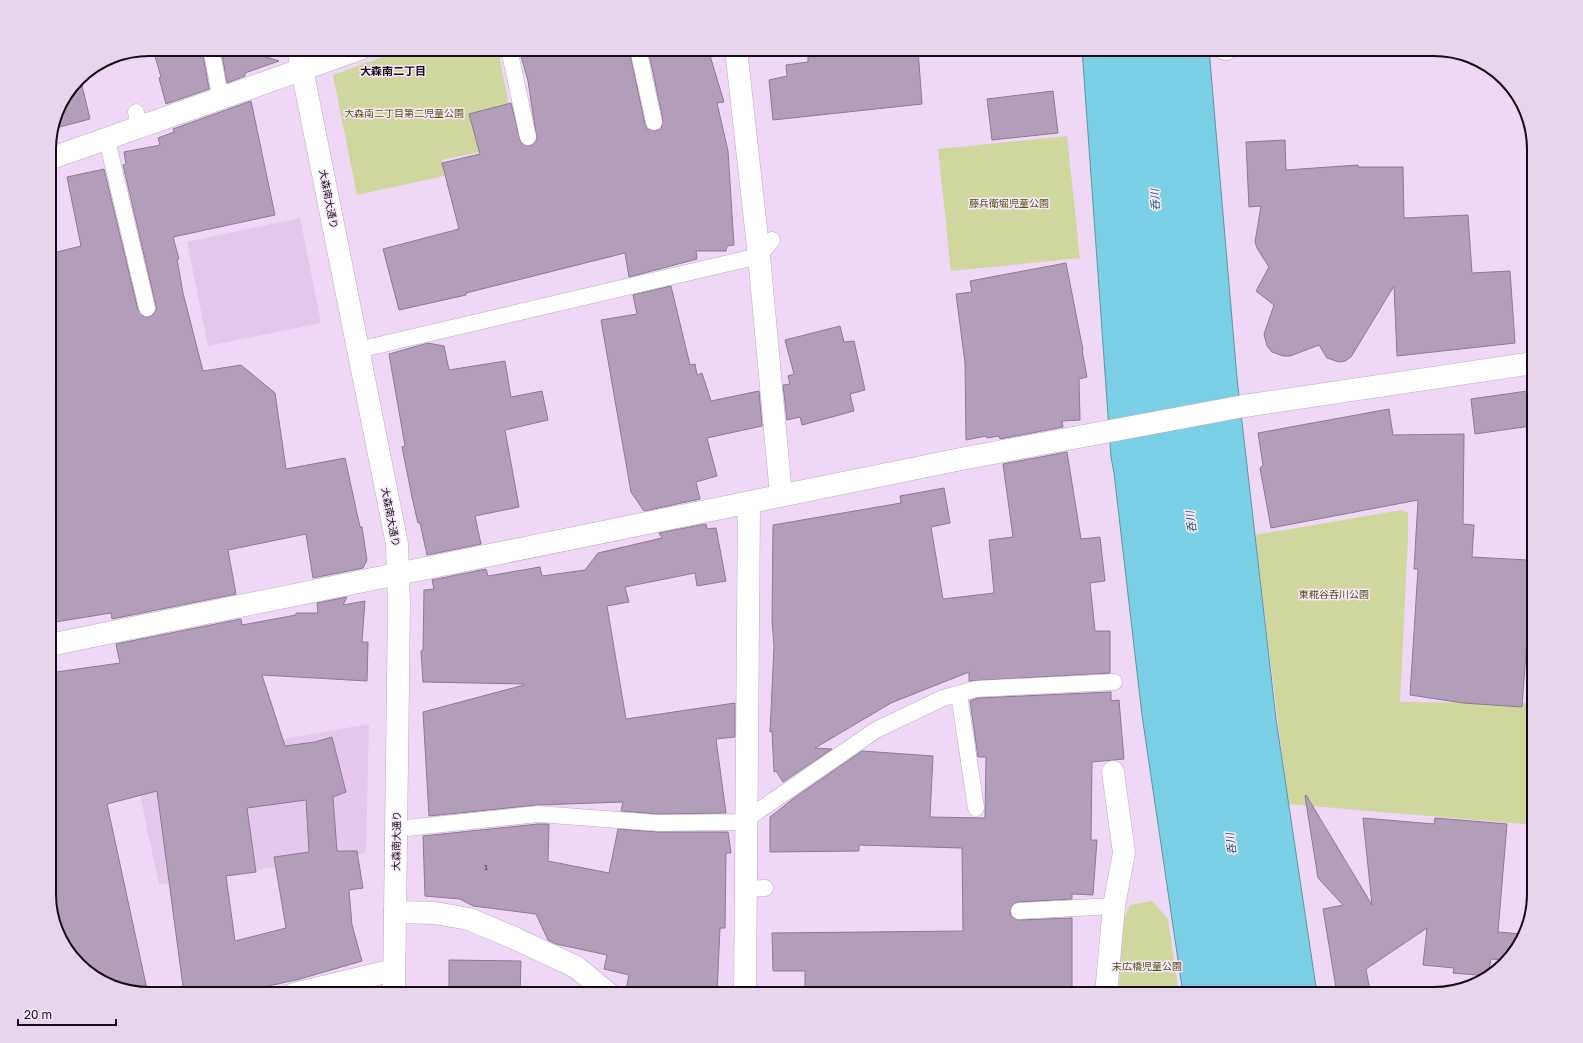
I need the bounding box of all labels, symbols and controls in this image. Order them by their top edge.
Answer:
district label: 大森南二丁目 [360,64,426,77]
park label: 大森南二丁目第二児童公園 [344,107,464,119]
street label: 大森南大通り [317,168,341,230]
water label: 呑川 [1147,188,1162,211]
park label: 藤兵衛堀児童公園 [969,197,1049,209]
street label: 大森南大通り [379,486,403,548]
water label: 呑川 [1183,509,1198,534]
park label: 東糀谷呑川公園 [1299,588,1369,600]
street label: 大森南大通り [389,811,403,871]
water label: 呑川 [1223,831,1238,856]
house number: 1 [484,862,488,872]
park label: 末広橋児童公園 [1112,960,1182,972]
scale bar [18,1001,116,1027]
text: 20 m [24,1007,52,1022]

